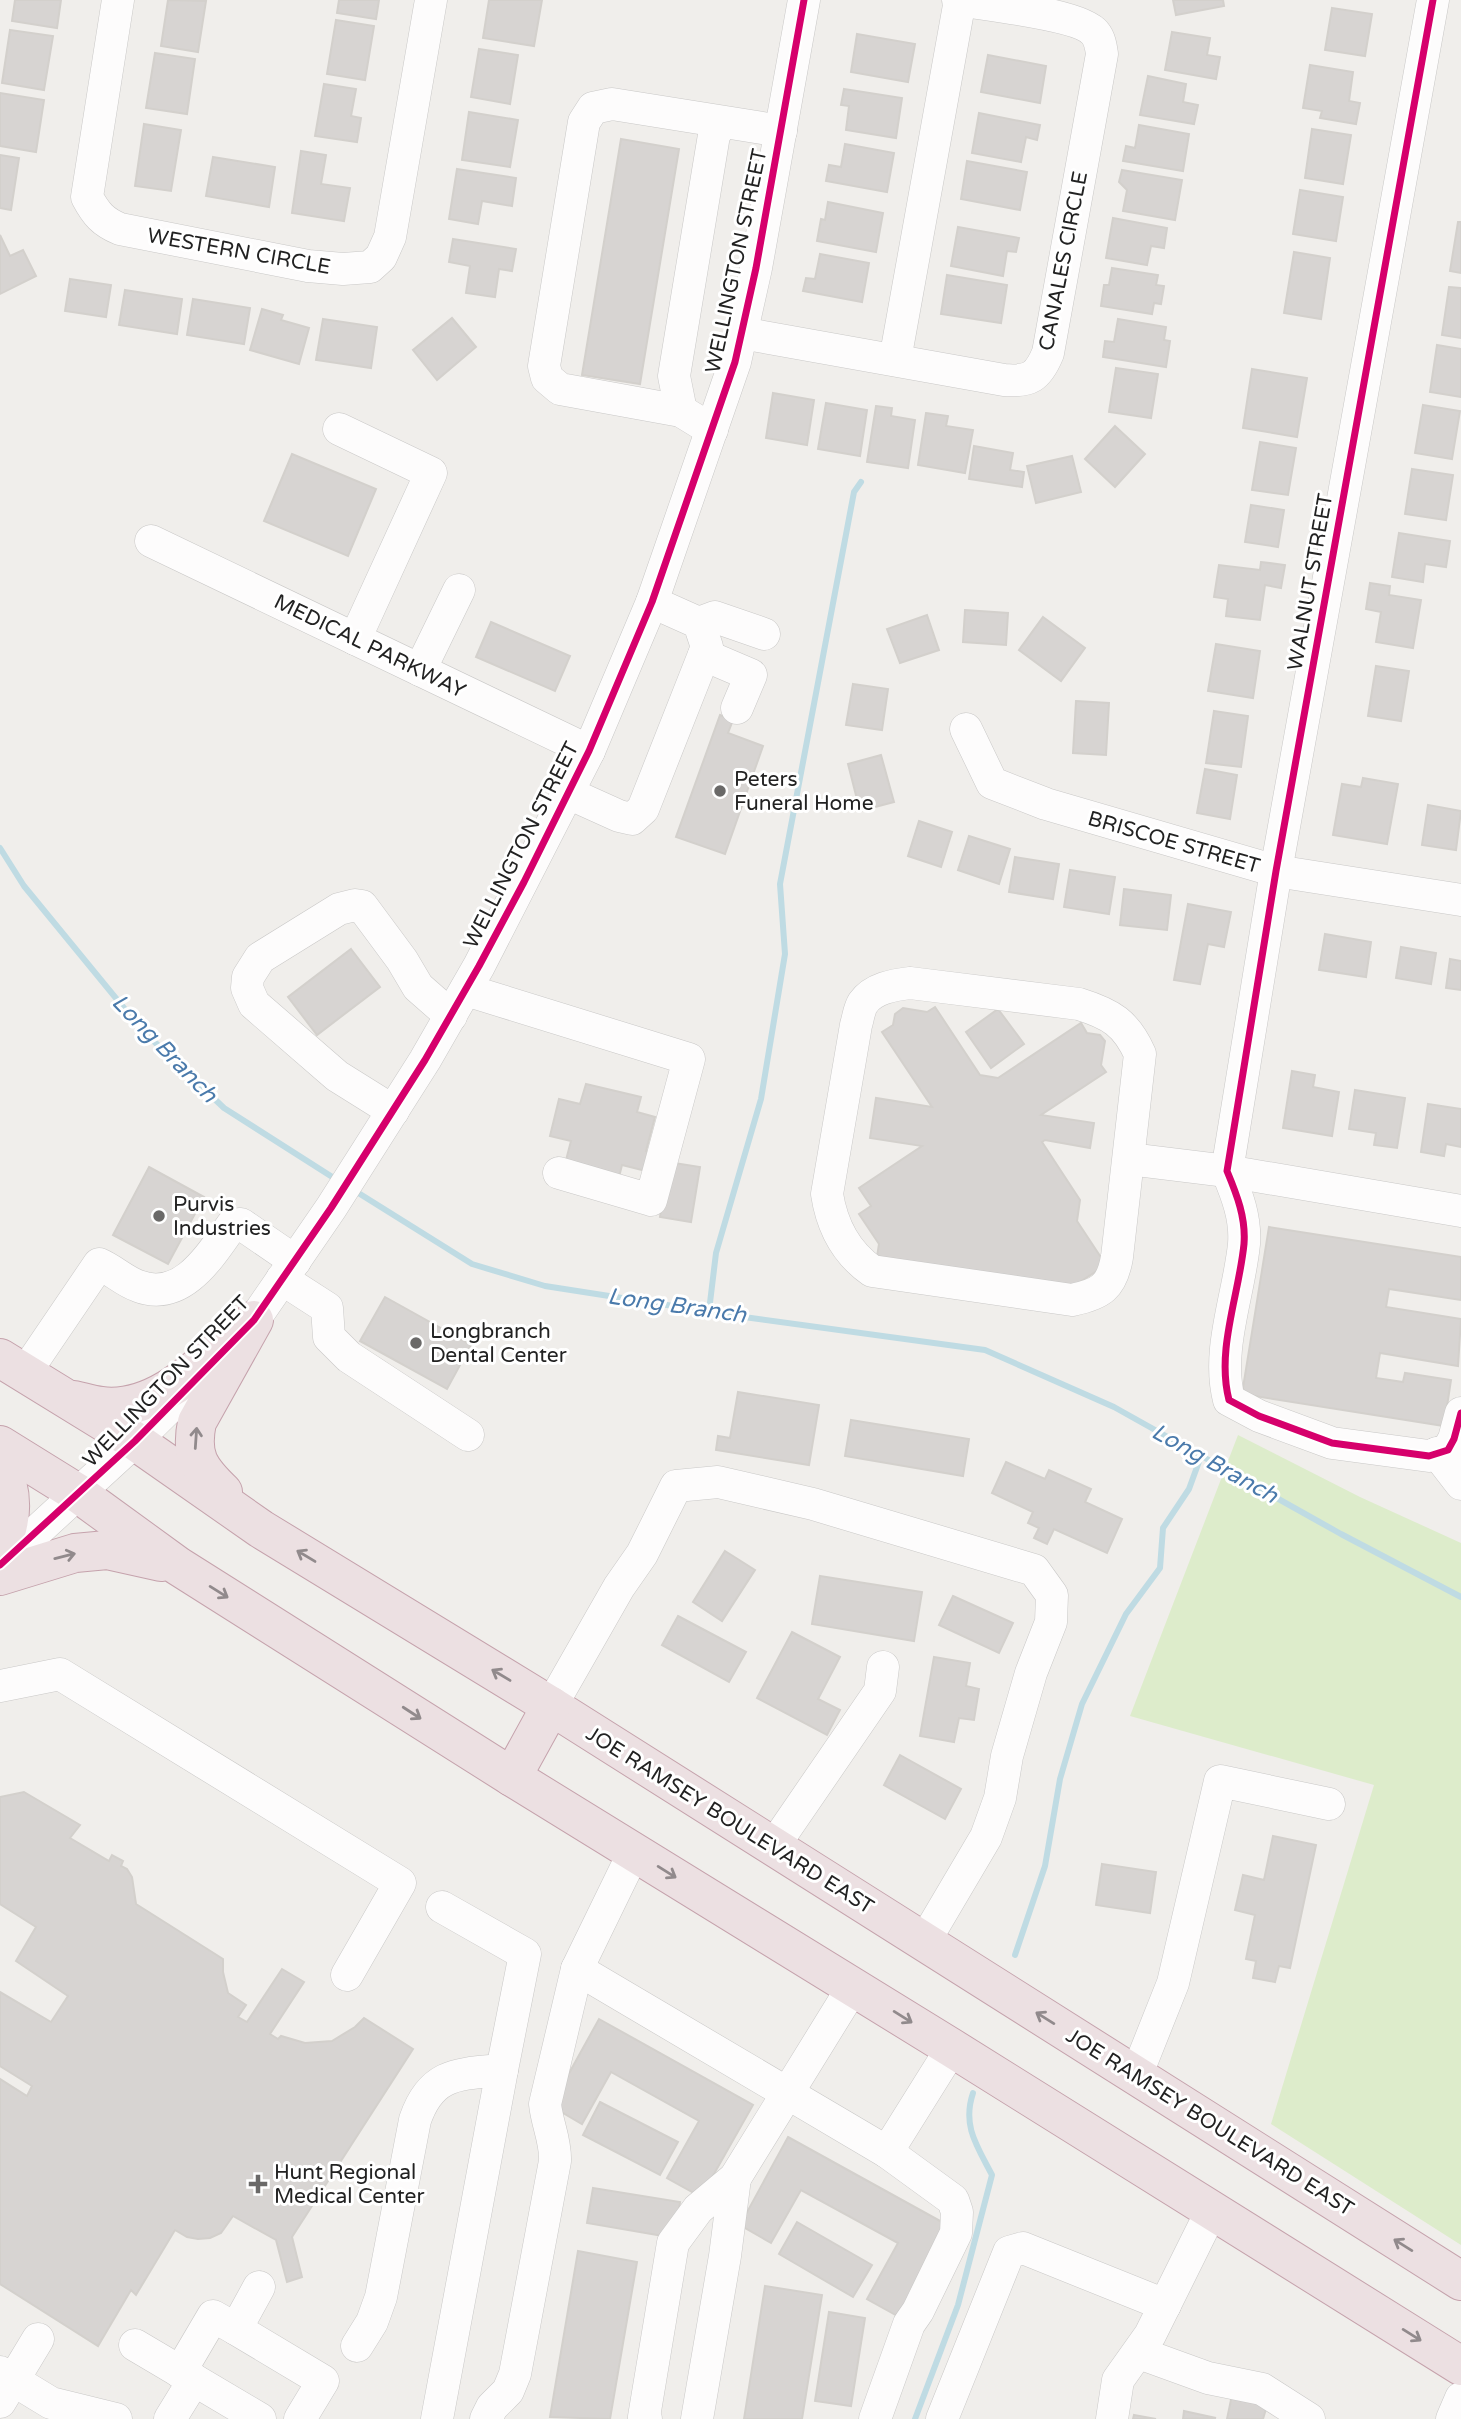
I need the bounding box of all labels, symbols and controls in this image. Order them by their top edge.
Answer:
street label: WELLINGTON STREET [700,146,773,376]
street label: CANALES CIRCLE [1034,169,1093,353]
street label: WESTERN CIRCLE [145,223,333,280]
street label: WALNUT STREET [1283,491,1338,673]
street label: MEDICAL PARKWAY [270,589,470,704]
street label: WELLINGTON STREET [458,737,585,953]
place label: Peters Funeral Home [734,767,874,816]
marker: Peters Funeral Home [712,783,728,799]
street label: BRISCOE STREET [1085,806,1263,879]
water label: Long Branch [106,989,223,1109]
place label: Purvis Industries [173,1192,271,1241]
marker: Purvis Industries [151,1208,167,1224]
water label: Long Branch [606,1282,749,1330]
street label: WELLINGTON STREET [78,1290,255,1472]
place label: Longbranch Dental Center [430,1319,567,1368]
marker: Longbranch Dental Center [408,1335,424,1351]
water label: Long Branch [1147,1418,1283,1510]
one-way arrow [189,1427,202,1450]
one-way arrow [53,1549,76,1562]
one-way arrow [297,1549,317,1563]
one-way arrow [209,1585,229,1599]
one-way arrow [491,1668,511,1682]
one-way arrow [402,1706,421,1720]
street label: JOE RAMSEY BOULEVARD EAST [581,1721,878,1920]
one-way arrow [657,1866,677,1880]
one-way arrow [892,2011,912,2025]
one-way arrow [1036,2011,1056,2025]
street label: JOE RAMSEY BOULEVARD EAST [1061,2023,1358,2222]
place label: Hunt Regional Medical Center [274,2160,425,2209]
marker: Hunt Regional Medical Center [248,2174,268,2194]
one-way arrow [1394,2237,1414,2251]
one-way arrow [1402,2329,1422,2343]

